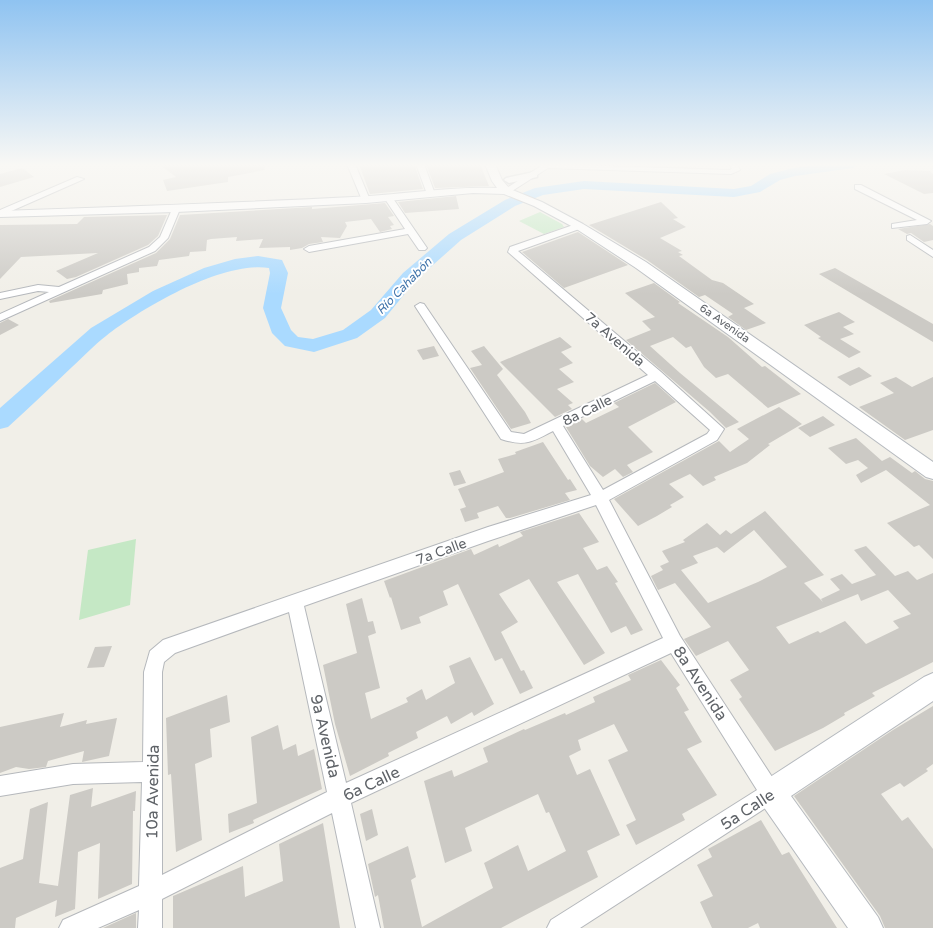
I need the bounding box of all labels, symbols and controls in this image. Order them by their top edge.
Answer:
water label: Río Cahabón [374,254,435,317]
street label: 6a Avenida [697,301,752,345]
street label: 7a Avenida [581,309,648,370]
street label: 8a Calle [560,391,615,430]
street label: 7a Calle [413,534,469,568]
street label: 8a Avenida [669,643,732,725]
street label: 9a Avenida [306,693,344,780]
street label: 10a Avenida [142,744,164,840]
street label: 6a Calle [340,762,403,806]
street label: 5a Calle [717,785,778,835]

